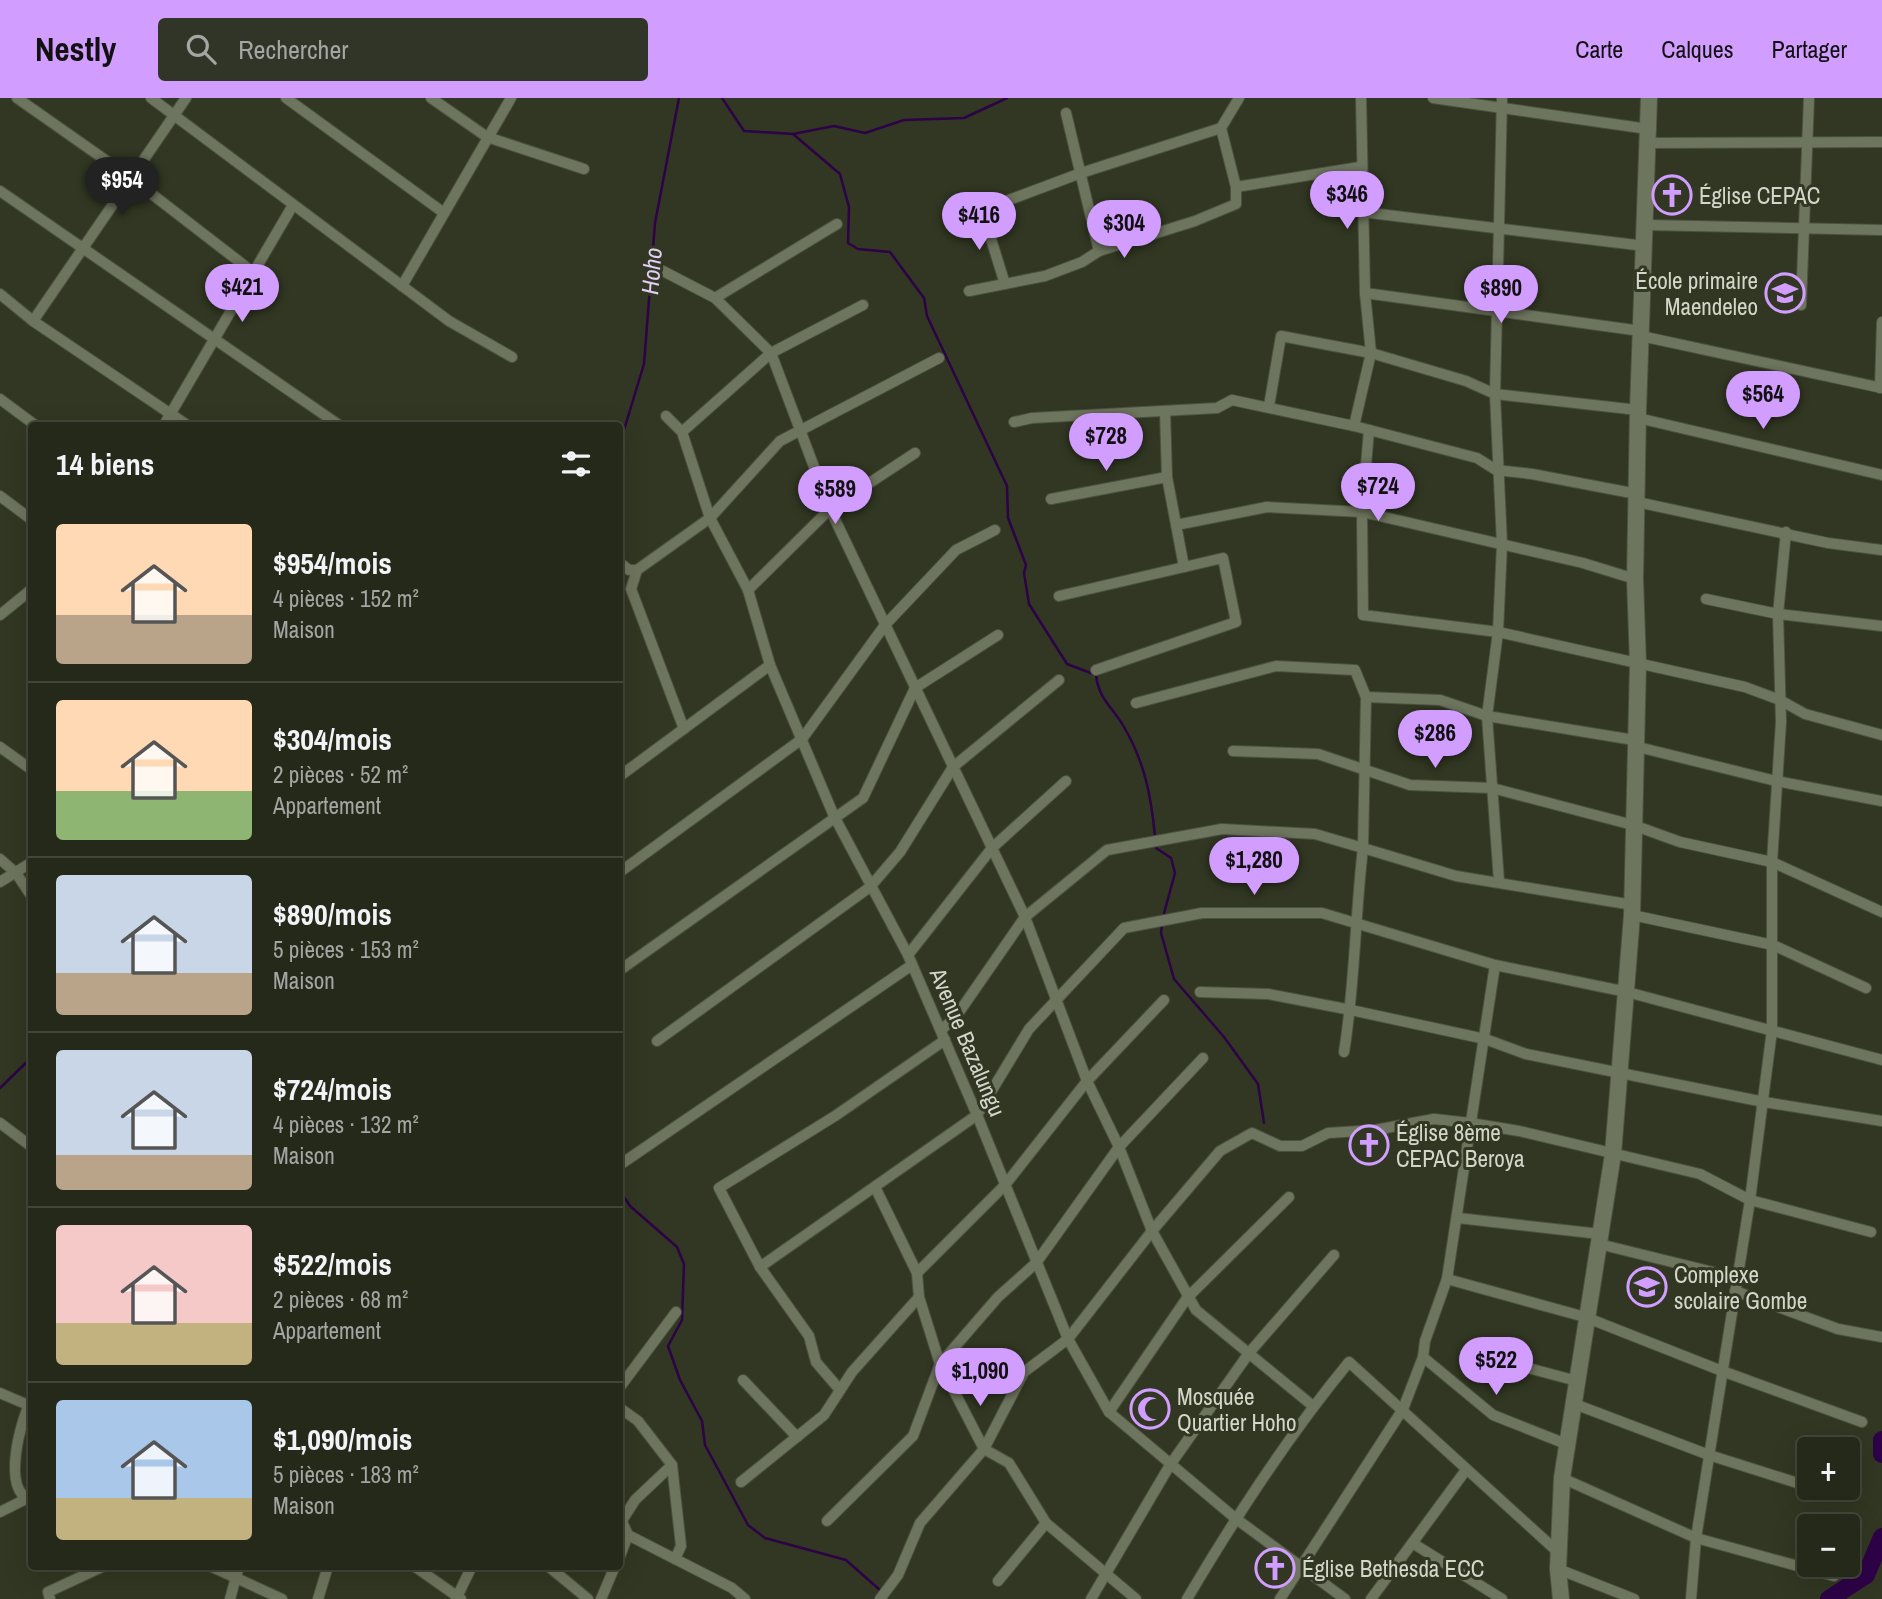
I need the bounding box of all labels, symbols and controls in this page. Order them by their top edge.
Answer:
search box [158,18,648,81]
text: Nestly [35,27,116,71]
icon: search [182,30,220,68]
text: Rechercher [238,32,348,67]
text: Carte [1575,33,1623,65]
text: Calques [1661,33,1734,65]
text: Partager [1772,33,1847,65]
pin: $954 [81,158,163,217]
text: $954 [101,164,143,195]
pin: $346 [1306,172,1388,231]
church icon: Église CEPAC [1651,174,1693,216]
text: $346 [1326,178,1368,209]
place label: Église CEPAC [1699,180,1820,211]
pin: $416 [938,192,1020,252]
text: $416 [958,199,1000,230]
pin: $304 [1083,200,1165,260]
text: $304 [1103,207,1145,238]
water label: Hoho [633,246,669,296]
pin: $421 [201,264,283,324]
place label: École primaire Maendeleo [1635,265,1758,322]
pin: $890 [1460,266,1542,325]
text: $421 [221,271,263,302]
text: $890 [1480,272,1522,303]
school or university icon: École primaire Maendeleo [1764,272,1806,314]
pin: $564 [1722,372,1804,431]
text: $564 [1742,378,1784,409]
pin: $728 [1065,414,1147,473]
text: $728 [1085,420,1127,451]
text: 14 biens [56,444,154,484]
icon: filters [557,445,595,483]
pin: $724 [1337,464,1419,523]
pin: $589 [794,466,876,526]
text: $724 [1357,470,1399,501]
text: $589 [814,473,856,504]
text: $954/mois [273,543,392,583]
icon: home [112,552,196,636]
text: 4 pièces · 152 m² [273,583,419,614]
text: Maison [273,614,335,645]
pin: $286 [1394,710,1476,770]
text: $286 [1414,717,1456,748]
text: $304/mois [273,719,392,759]
icon: home [112,728,196,812]
text: 2 pièces · 52 m² [273,759,408,790]
text: Appartement [273,790,381,821]
pin: $1,280 [1197,838,1311,897]
text: $1,280 [1225,844,1283,875]
text: $890/mois [273,894,392,934]
icon: home [112,903,196,987]
text: 5 pièces · 153 m² [273,934,419,965]
street label: Avenue Bazalungu [922,962,1013,1121]
text: Maison [273,965,335,996]
text: $724/mois [273,1069,392,1109]
icon: home [112,1078,196,1162]
text: 4 pièces · 132 m² [273,1109,419,1140]
place label: Église 8ème CEPAC Beroya [1396,1117,1525,1174]
church icon: Église 8ème CEPAC Beroya [1348,1124,1390,1166]
text: Maison [273,1140,335,1171]
text: $522/mois [273,1244,392,1284]
icon: home [112,1253,196,1337]
place label: Complexe scolaire Gombe [1674,1259,1807,1316]
school or university icon: Complexe scolaire Gombe [1626,1266,1668,1308]
text: 2 pièces · 68 m² [273,1284,408,1315]
text: Appartement [273,1315,381,1346]
pin: $522 [1455,1338,1537,1397]
text: $522 [1475,1344,1517,1375]
pin: $1,090 [923,1348,1037,1408]
text: $1,090 [951,1355,1009,1386]
place label: Mosquée Quartier Hoho [1177,1381,1297,1438]
mosque icon: Mosquée Quartier Hoho [1129,1388,1171,1430]
text: $1,090/mois [273,1419,413,1459]
icon: home [112,1428,196,1512]
map controls [1797,1437,1860,1577]
button: + [1797,1437,1860,1500]
text: 5 pièces · 183 m² [273,1459,419,1490]
text: Maison [273,1490,335,1521]
button: − [1797,1514,1860,1577]
church icon: Église Bethesda ECC [1254,1547,1296,1589]
place label: Église Bethesda ECC [1302,1553,1484,1584]

